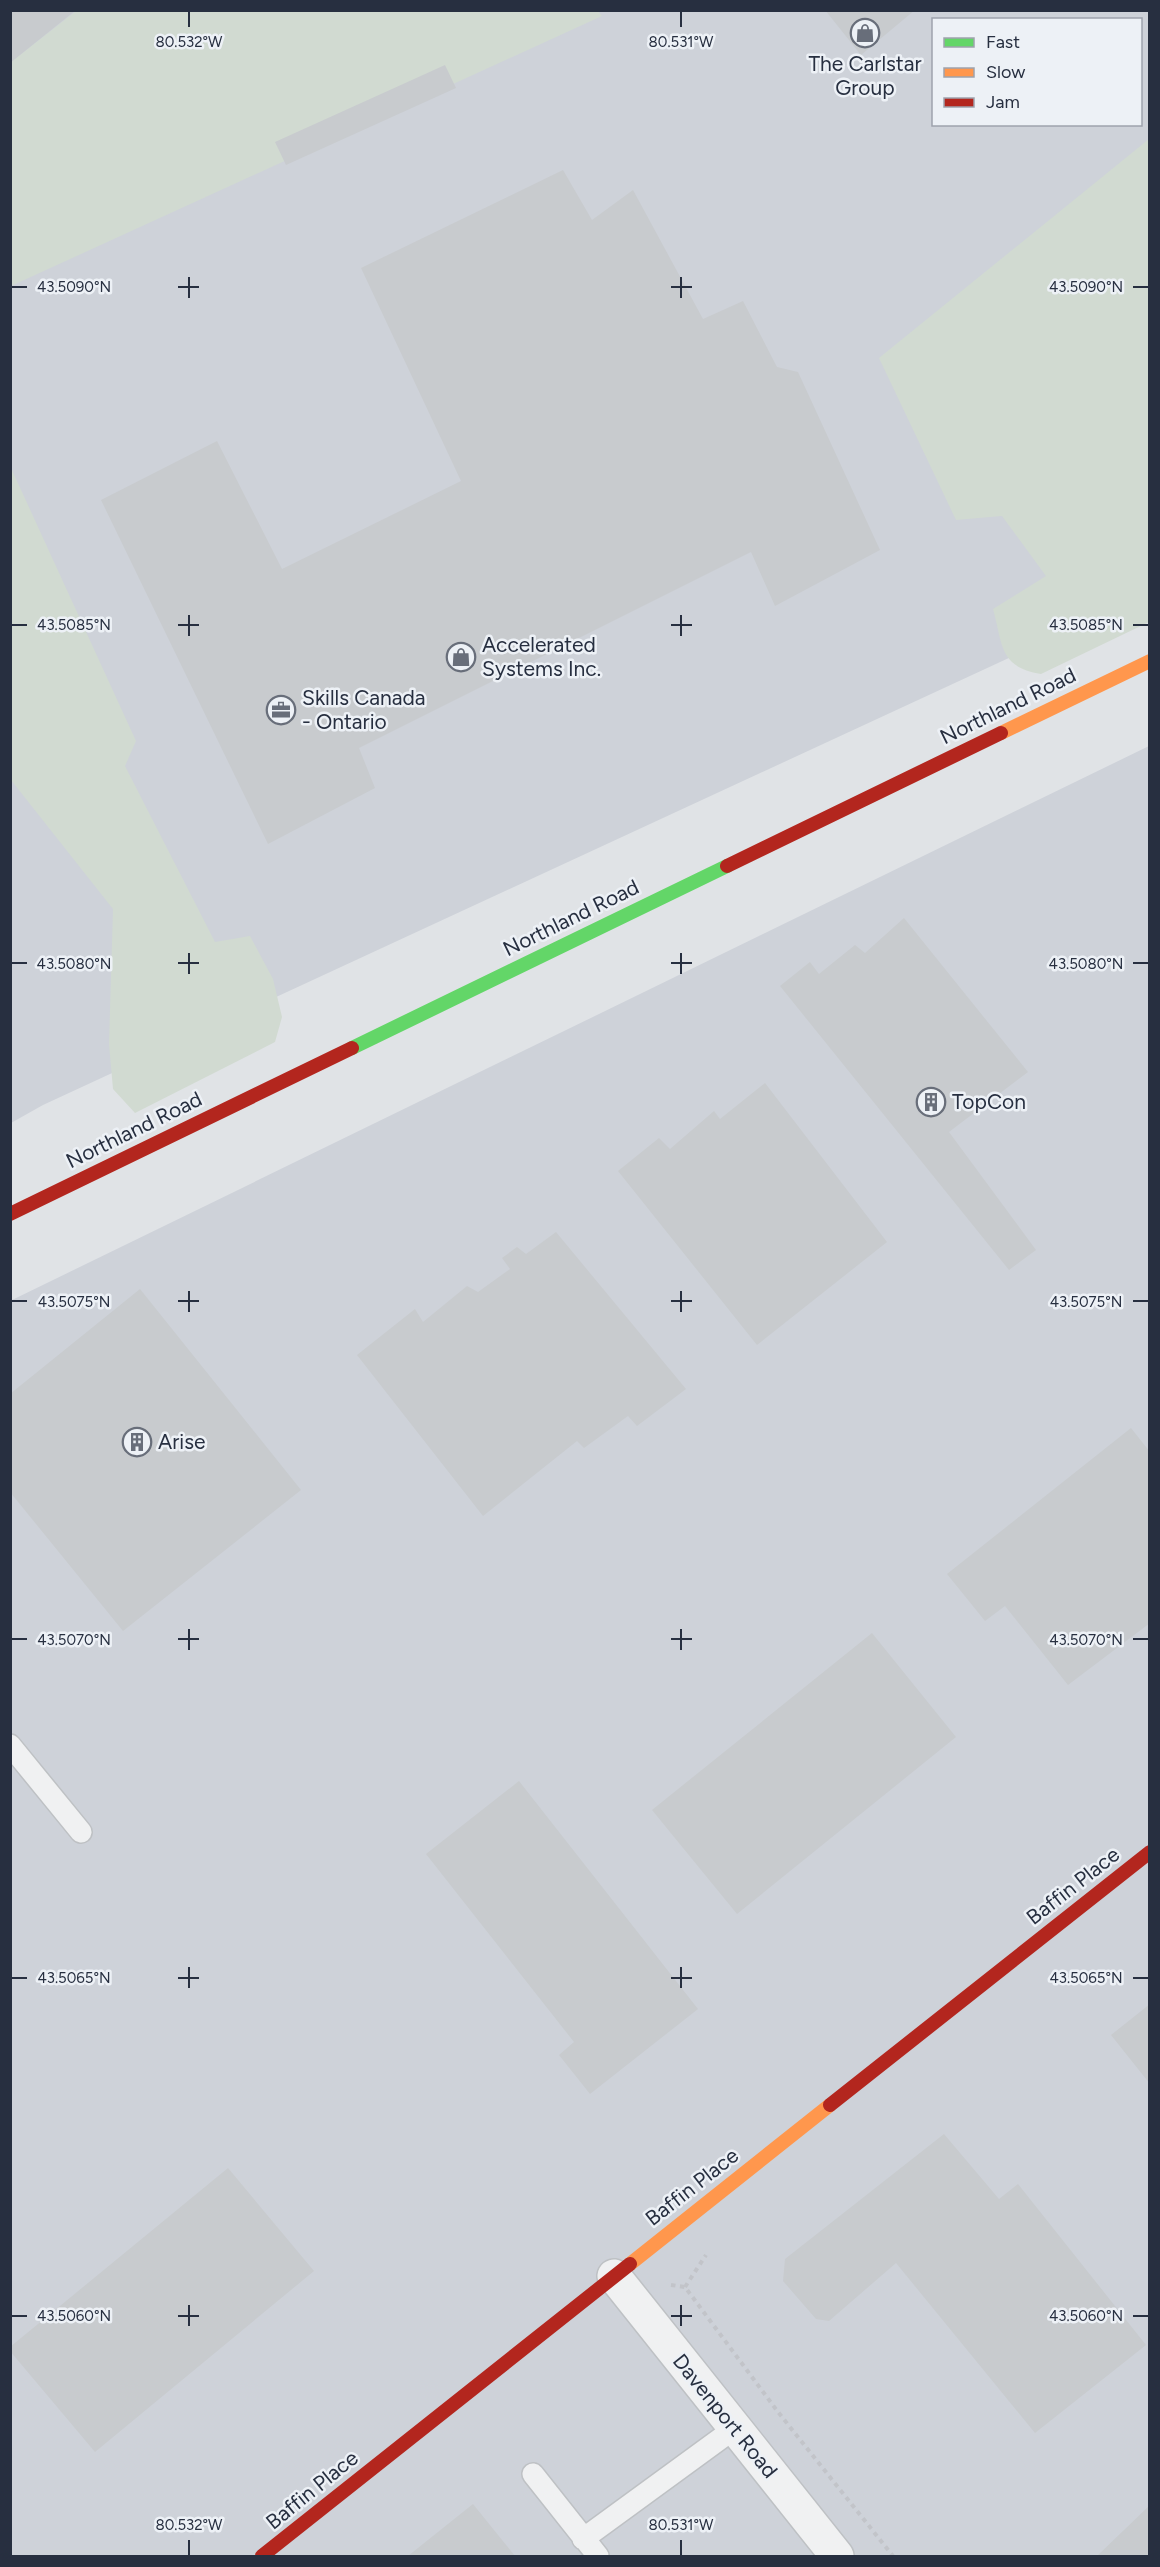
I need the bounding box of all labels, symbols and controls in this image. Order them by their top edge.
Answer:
shop icon: The Carlstar Group [849,17,881,49]
legend [932,18,1142,126]
text: Fast [986,31,1020,53]
text: 80.532°W [155,33,223,51]
text: 80.531°W [649,33,714,51]
place label: The Carlstar Group [808,51,922,100]
text: Slow [986,61,1025,83]
text: Jam [986,91,1020,113]
text: 43.5090°N [37,278,111,296]
text: 43.5090°N [1049,278,1123,296]
text: 43.5085°N [37,616,111,634]
text: 43.5085°N [1049,616,1123,634]
place label: Accelerated Systems Inc. [482,632,601,681]
shop icon: Accelerated Systems Inc. [445,641,477,673]
street label: Northland Road [936,662,1080,749]
place label: Skills Canada - Ontario [302,685,425,734]
office icon: Skills Canada - Ontario [265,694,297,726]
street label: Northland Road [499,874,643,961]
text: 43.5080°N [37,955,111,973]
text: 43.5080°N [1049,955,1123,973]
street label: Northland Road [62,1086,206,1173]
building icon: TopCon [915,1086,947,1118]
place label: TopCon [952,1089,1026,1114]
text: 43.5075°N [38,1293,110,1311]
text: 43.5075°N [1050,1293,1122,1311]
building icon: Arise [121,1426,153,1458]
place label: Arise [158,1429,205,1454]
text: 43.5070°N [37,1631,111,1649]
text: 43.5070°N [1049,1631,1123,1649]
street label: Baffin Place [1021,1842,1124,1930]
text: 43.5065°N [37,1969,111,1987]
text: 43.5065°N [1049,1969,1123,1987]
street label: Baffin Place [640,2143,743,2231]
text: 43.5060°N [37,2307,111,2325]
text: 43.5060°N [1049,2307,1123,2325]
street label: Davenport Road [668,2349,783,2483]
street label: Baffin Place [261,2445,363,2534]
text: 80.532°W [155,2516,223,2534]
text: 80.531°W [649,2516,714,2534]

